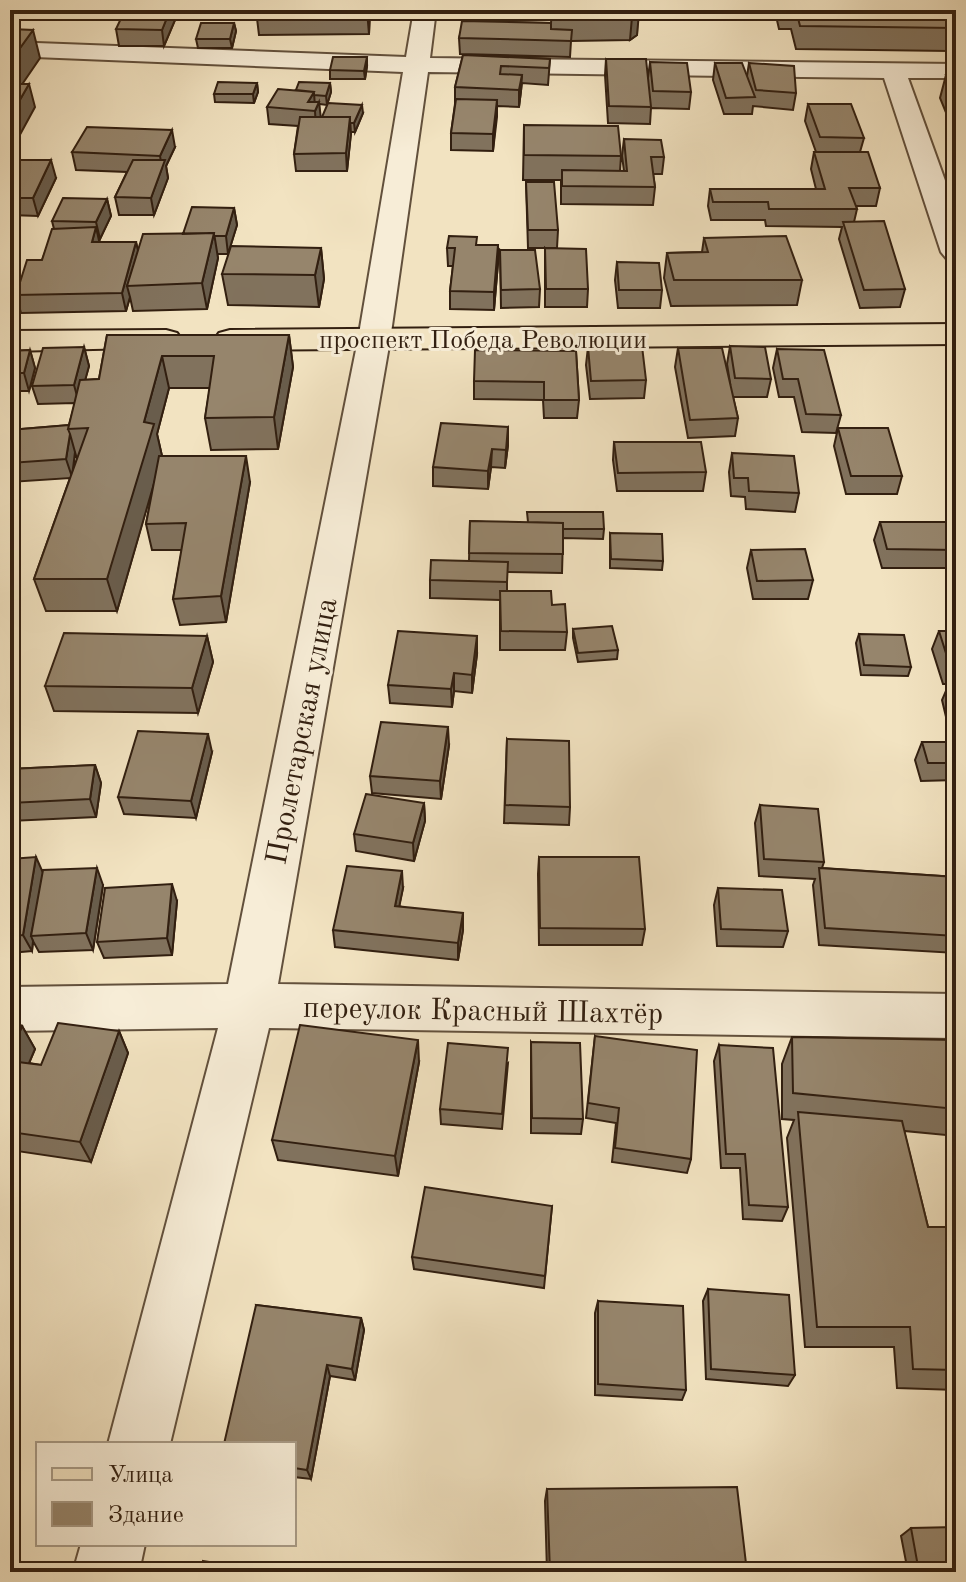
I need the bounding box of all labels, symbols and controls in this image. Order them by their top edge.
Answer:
street label: проспект Победа Революции [319,328,647,354]
street label: Пролетарская улица [262,595,344,867]
street label: переулок Красный Шахтёр [303,994,663,1030]
legend [36,1442,296,1546]
text: Улица [108,1464,173,1488]
text: Здание [108,1504,184,1528]

